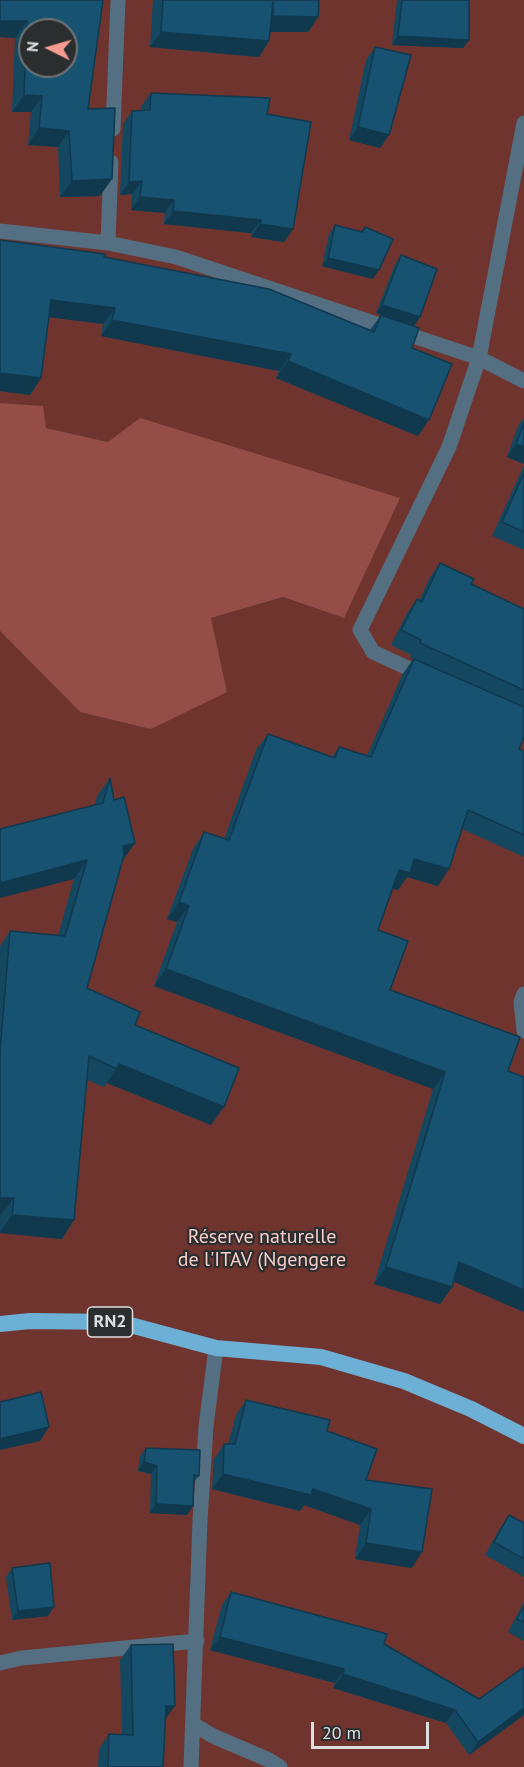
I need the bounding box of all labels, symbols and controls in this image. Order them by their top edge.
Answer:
north arrow [18,18,78,78]
text: N [22,41,42,53]
park label: Réserve naturelle de l'ITAV (Ngengere [178,1225,346,1272]
road number: RN2 [88,1307,132,1337]
scale bar [314,1710,432,1748]
text: 20 m [322,1721,361,1744]

